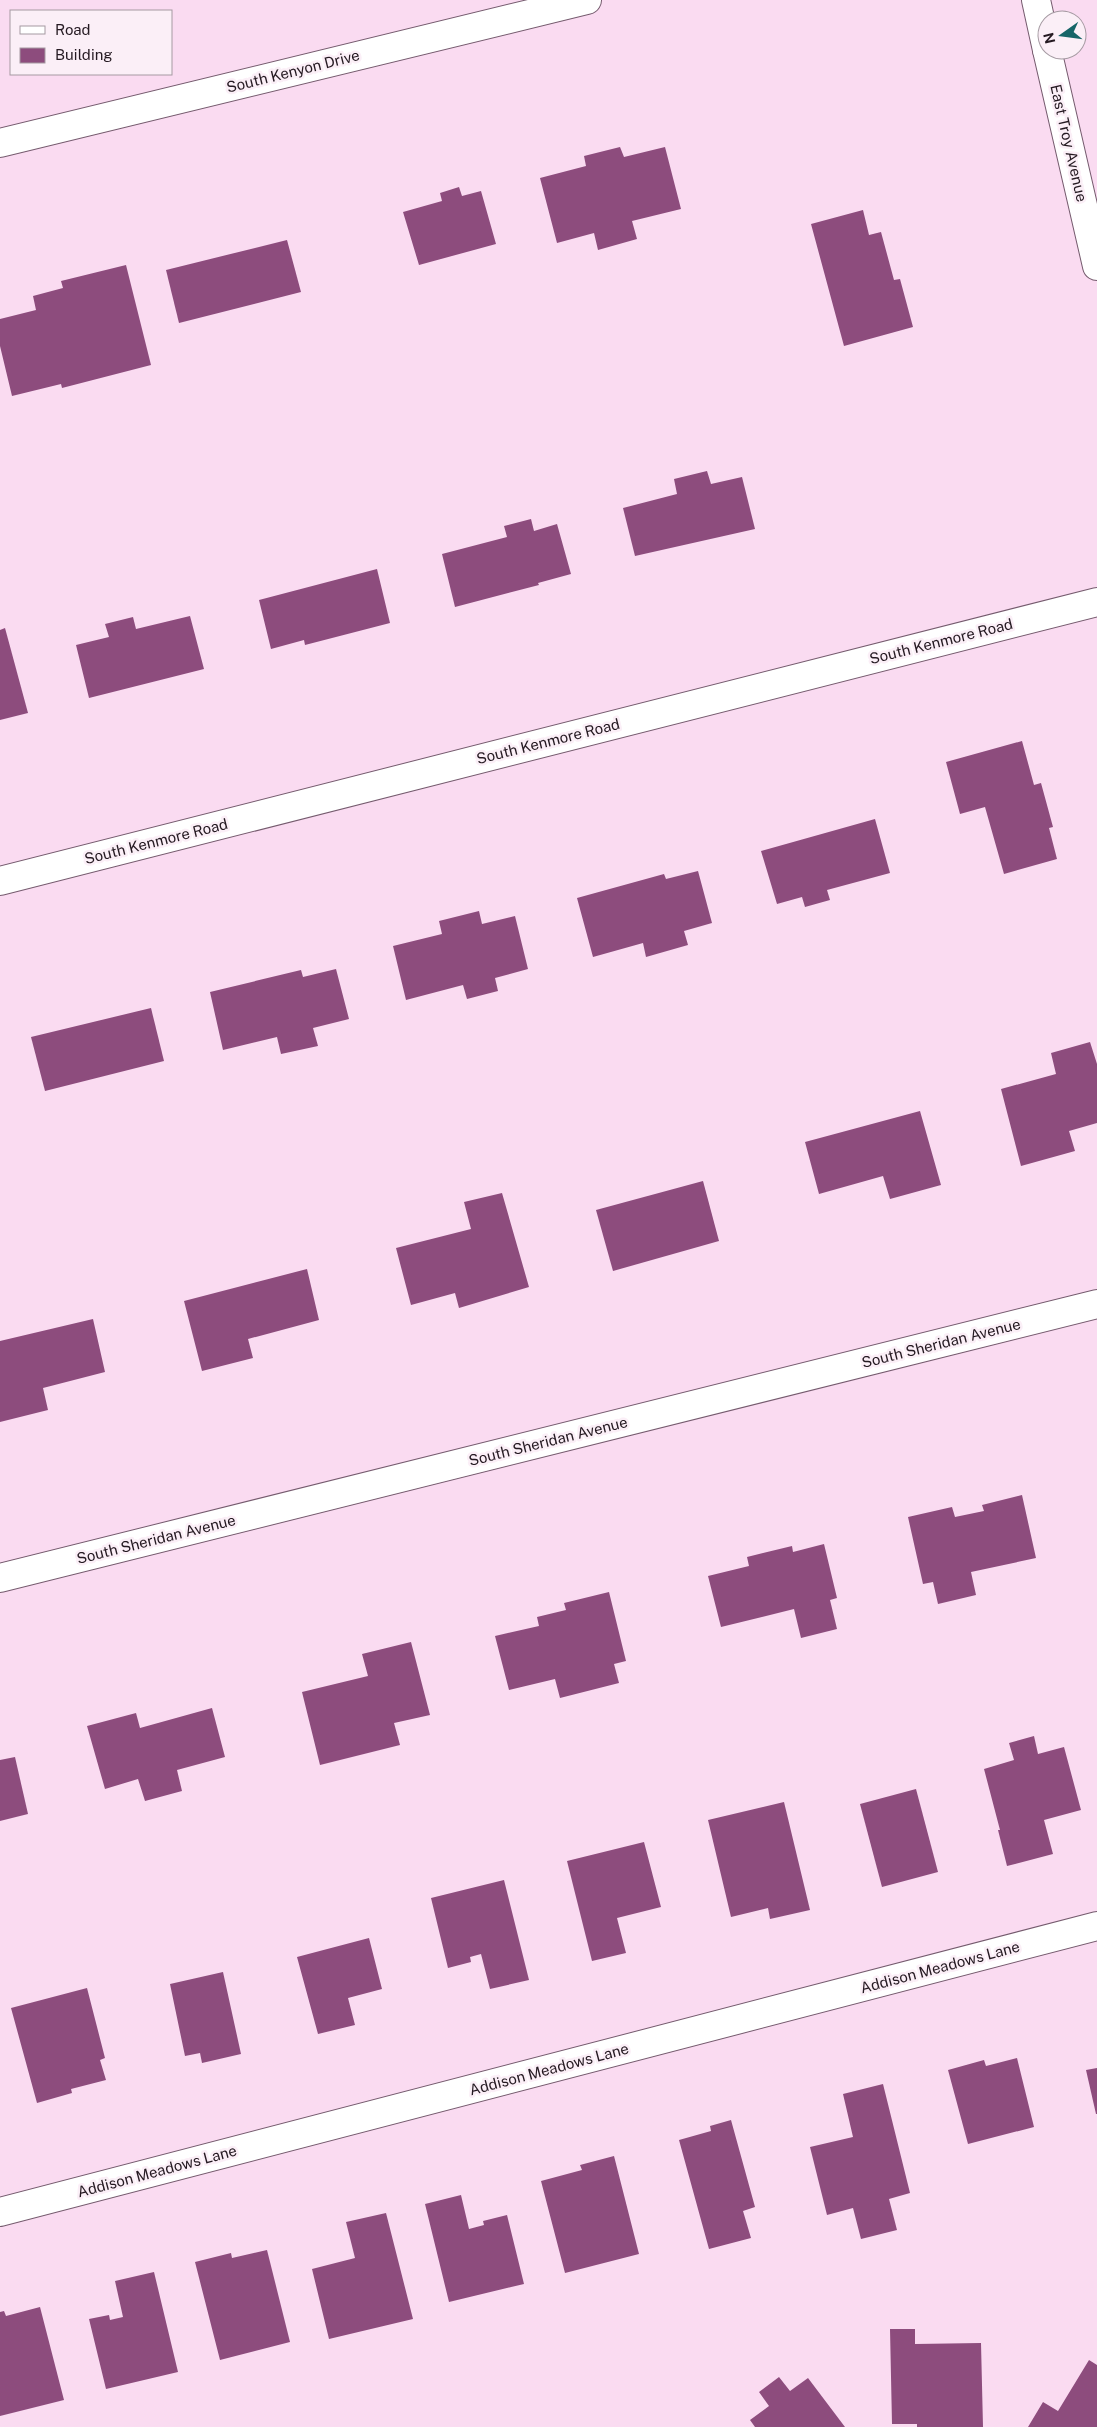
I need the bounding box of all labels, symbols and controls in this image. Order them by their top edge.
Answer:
legend [10,10,172,75]
north arrow [1037,10,1087,60]
text: Road [55,21,91,38]
text: N [1040,31,1058,45]
text: Building [55,46,113,63]
street label: South Kenyon Drive [225,46,361,96]
street label: East Troy Avenue [1047,83,1091,203]
street label: South Kenmore Road [868,615,1014,667]
street label: South Kenmore Road [475,715,621,767]
street label: South Kenmore Road [83,815,229,867]
street label: South Sheridan Avenue [860,1315,1022,1371]
street label: South Sheridan Avenue [467,1413,629,1469]
street label: South Sheridan Avenue [75,1511,237,1567]
street label: Addison Meadows Lane [858,1938,1022,1996]
street label: Addison Meadows Lane [467,2040,631,2098]
street label: Addison Meadows Lane [75,2142,239,2200]

